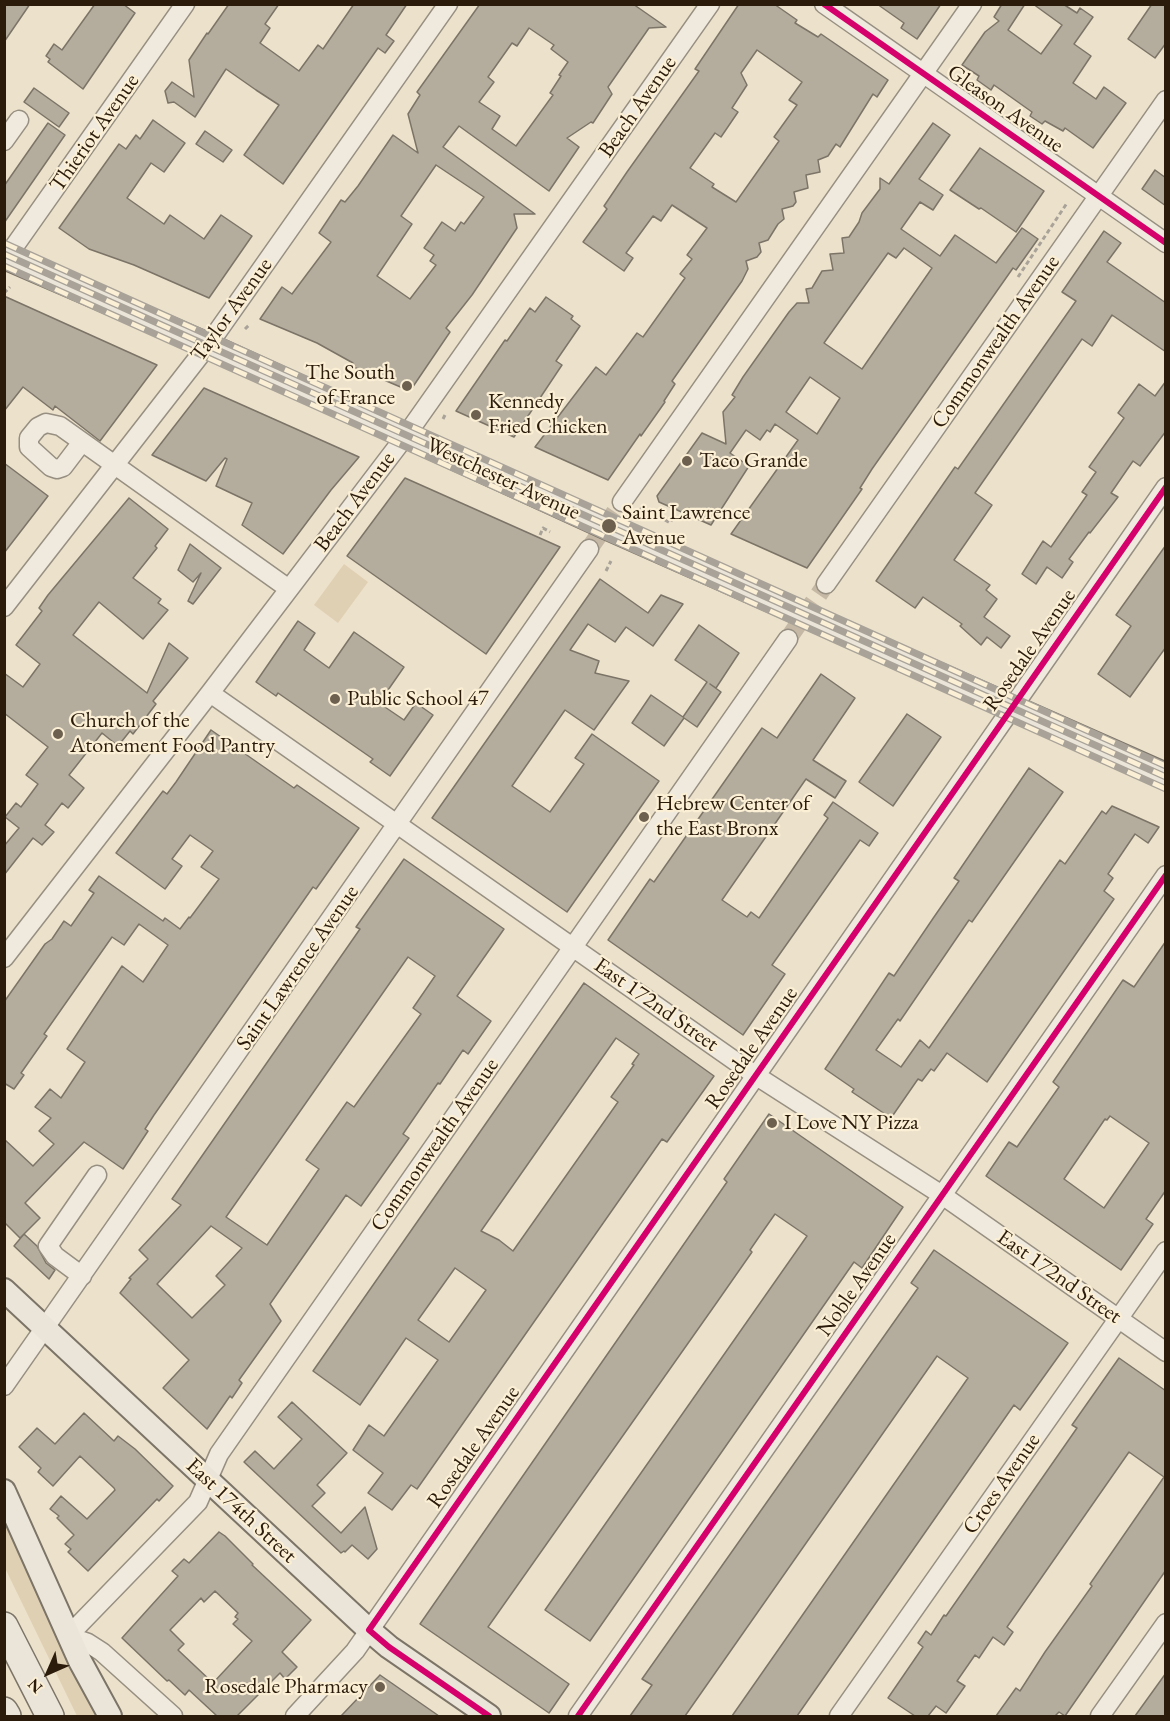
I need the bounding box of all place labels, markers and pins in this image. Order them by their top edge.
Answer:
place label: The South of France [305,360,395,412]
marker: The South of France [400,379,414,393]
place label: Kennedy Fried Chicken [488,389,608,440]
marker: Kennedy Fried Chicken [469,408,483,422]
place label: Taco Grande [699,448,808,474]
marker: Taco Grande [680,454,694,468]
place label: Saint Lawrence Avenue [622,500,750,552]
marker: Saint Lawrence Avenue [600,517,618,535]
place label: Public School 47 [347,686,489,712]
marker: Public School 47 [328,692,342,706]
place label: Church of the Atonement Food Pantry [70,708,275,760]
marker: Church of the Atonement Food Pantry [51,727,65,741]
place label: Hebrew Center of the East Bronx [656,791,810,842]
marker: Hebrew Center of the East Bronx [637,810,651,824]
place label: I Love NY Pizza [784,1110,919,1136]
marker: I Love NY Pizza [765,1116,779,1130]
place label: Rosedale Pharmacy [204,1674,368,1700]
marker: Rosedale Pharmacy [373,1680,387,1694]

